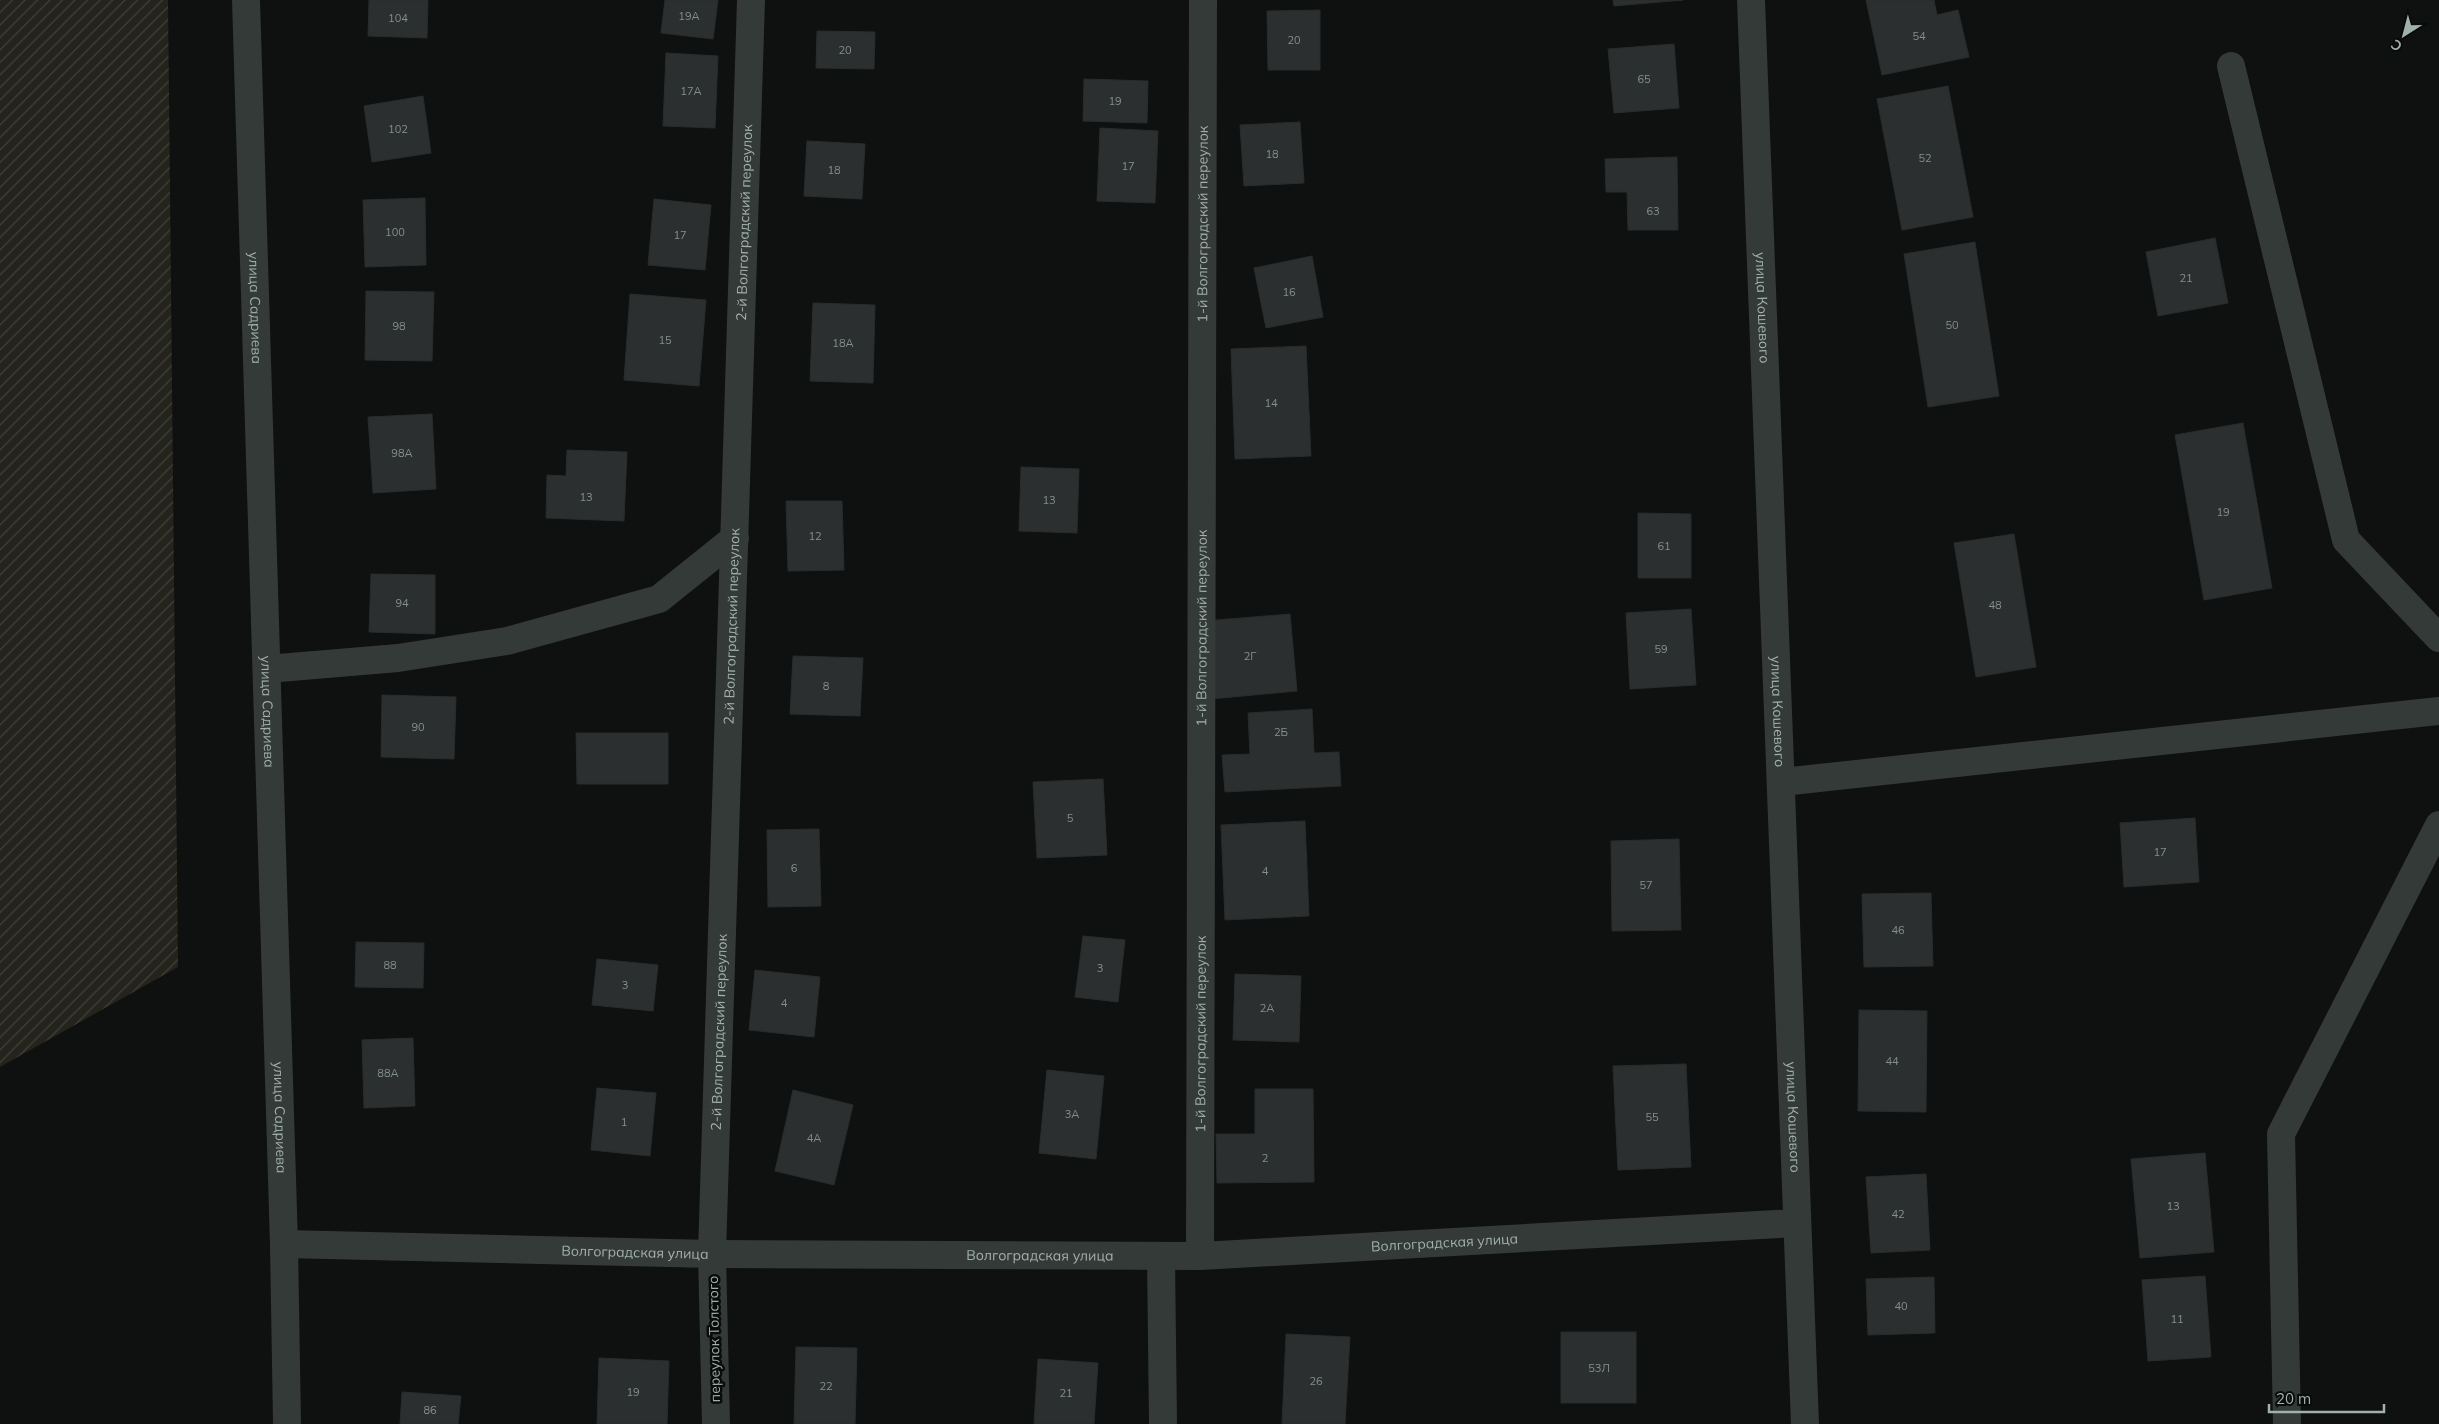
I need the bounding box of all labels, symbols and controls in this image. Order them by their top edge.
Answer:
house number: 19А [678,9,700,23]
north arrow [2379,10,2429,60]
house number: 104 [388,11,408,25]
house number: 54 [1912,29,1926,43]
house number: 20 [1287,33,1301,47]
text: С [2387,35,2406,56]
house number: 20 [838,43,852,57]
house number: 65 [1637,72,1651,86]
house number: 17А [680,84,702,98]
house number: 19 [1108,94,1122,108]
house number: 102 [388,122,408,136]
street label: 2-й Волгоградский переулок [732,123,756,321]
street label: 1-й Волгоградский переулок [1193,125,1212,322]
house number: 18 [1265,147,1279,161]
house number: 52 [1918,151,1932,165]
house number: 17 [1121,159,1135,173]
house number: 18 [827,163,841,177]
house number: 63 [1646,204,1660,218]
house number: 100 [385,225,405,239]
house number: 17 [673,228,687,242]
street label: улица Садриева [245,252,266,364]
street label: улица Кошевого [1752,252,1774,364]
house number: 21 [2179,271,2193,285]
house number: 16 [1282,285,1296,299]
house number: 50 [1945,318,1959,332]
house number: 98 [392,319,406,333]
house number: 15 [658,333,672,347]
house number: 18А [832,336,854,350]
house number: 14 [1264,396,1278,410]
house number: 98А [391,446,413,460]
house number: 13 [579,490,593,504]
house number: 13 [1042,493,1056,507]
house number: 19 [2216,505,2230,519]
street label: 2-й Волгоградский переулок [719,527,744,725]
house number: 12 [808,529,822,543]
street label: 1-й Волгоградский переулок [1192,529,1211,726]
house number: 61 [1657,539,1671,553]
house number: 94 [395,596,409,610]
house number: 48 [1988,598,2002,612]
house number: 59 [1654,642,1668,656]
house number: 2Г [1244,649,1256,663]
street label: улица Садриева [257,655,278,768]
street label: улица Кошевого [1767,656,1789,767]
house number: 8 [823,679,830,693]
house number: 90 [411,720,425,734]
house number: 2Б [1274,725,1288,739]
house number: 5 [1067,811,1074,825]
house number: 17 [2153,845,2167,859]
house number: 6 [791,861,798,875]
house number: 4 [1262,864,1269,878]
house number: 57 [1639,878,1653,892]
house number: 46 [1891,923,1905,937]
street label: 2-й Волгоградский переулок [707,933,731,1131]
street label: 1-й Волгоградский переулок [1191,935,1210,1132]
house number: 88 [383,958,397,972]
house number: 3 [1097,961,1103,975]
house number: 3 [622,978,628,992]
house number: 4 [781,996,788,1010]
house number: 2А [1260,1001,1274,1015]
house number: 44 [1885,1054,1899,1068]
street label: улица Садриева [269,1061,291,1174]
street label: улица Кошевого [1782,1061,1804,1173]
house number: 88А [377,1066,399,1080]
house number: 3А [1065,1107,1079,1121]
house number: 55 [1645,1110,1659,1124]
house number: 1 [621,1115,627,1129]
house number: 4А [807,1131,821,1145]
house number: 2 [1262,1151,1269,1165]
house number: 13 [2166,1199,2180,1213]
house number: 42 [1891,1207,1905,1221]
street label: Волгоградская улица [1370,1229,1519,1256]
street label: Волгоградская улица [561,1241,709,1263]
street label: Волгоградская улица [966,1246,1114,1265]
street label: переулок Толстого [704,1276,724,1402]
house number: 40 [1894,1299,1908,1313]
house number: 11 [2170,1312,2184,1326]
house number: 53Л [1588,1361,1610,1375]
house number: 26 [1309,1374,1323,1388]
house number: 22 [819,1379,833,1393]
scale bar [2269,1382,2384,1414]
house number: 19 [626,1385,640,1399]
house number: 21 [1059,1386,1073,1400]
text: 20 m [2276,1389,2311,1408]
house number: 86 [423,1403,437,1417]

